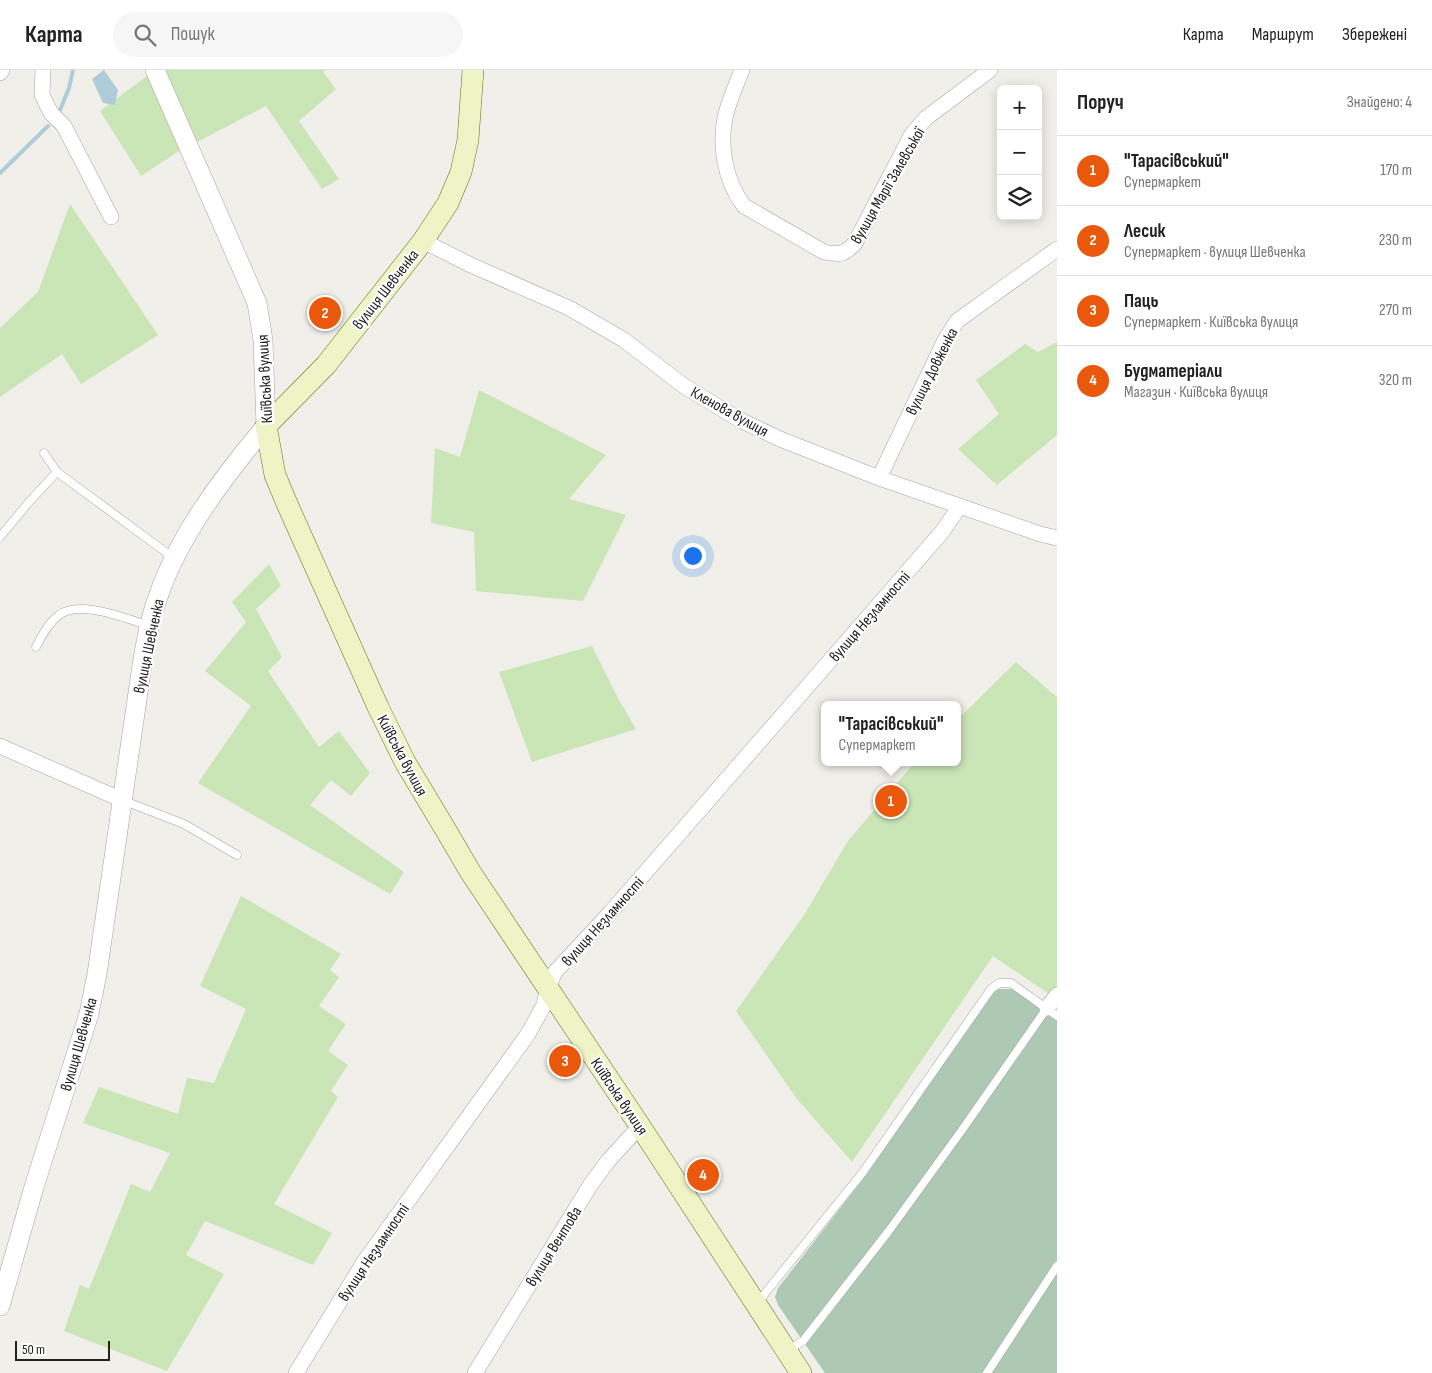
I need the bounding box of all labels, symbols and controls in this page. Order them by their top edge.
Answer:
search box [113,12,463,57]
text: Карта [25,20,83,49]
icon: search [131,21,159,49]
text: Пошук [171,23,215,46]
text: Карта [1183,24,1224,45]
text: Маршрут [1252,24,1314,45]
text: Збережені [1342,24,1407,45]
map controls [997,85,1042,220]
button: + [997,85,1042,130]
text: Поруч [1077,90,1124,115]
text: Знайдено: 4 [1347,93,1412,112]
street label: вулиця Марії Залевської [847,123,930,247]
button: − [997,130,1042,175]
text: "Тарасівський" [1124,150,1229,173]
text: 1 [1090,161,1096,180]
text: 170 m [1380,161,1412,180]
text: Супермаркет [1124,173,1201,192]
button: layers [997,175,1042,220]
text: Лесик [1124,220,1166,243]
text: 2 [1089,231,1097,250]
text: 230 m [1379,231,1412,250]
text: Супермаркет · вулиця Шевченка [1124,243,1306,262]
street label: вулиця Шевченка [349,246,423,334]
text: Паць [1124,290,1159,313]
pin: 2 [309,294,341,332]
text: 3 [1089,301,1097,320]
text: 270 m [1379,301,1412,320]
text: Супермаркет · Київська вулиця [1124,313,1298,332]
street label: вулиця Довженка [902,325,962,418]
street label: Київська вулиця [254,334,277,424]
text: Будматеріали [1124,360,1222,383]
text: 4 [1089,371,1097,390]
text: 320 m [1379,371,1412,390]
street label: Кленова вулиця [687,383,772,442]
text: Магазин · Київська вулиця [1124,383,1268,402]
your location [680,543,706,569]
street label: вулиця Незламності [826,568,915,666]
street label: вулиця Шевченка [130,597,169,695]
popup [821,701,961,766]
street label: Київська вулиця [372,712,431,799]
text: "Тарасівський" [839,713,943,736]
text: Супермаркет [839,736,916,755]
pin: 1 [875,782,907,820]
street label: вулиця Незламності [558,873,648,971]
street label: вулиця Шевченка [57,996,102,1093]
pin: 3 [549,1042,581,1080]
street label: Київська вулиця [586,1055,651,1139]
pin: 4 [687,1156,719,1194]
street label: вулиця Незламності [335,1200,414,1305]
street label: вулиця Вентова [522,1203,586,1290]
scale bar [15,1338,110,1361]
text: 50 m [22,1341,45,1358]

